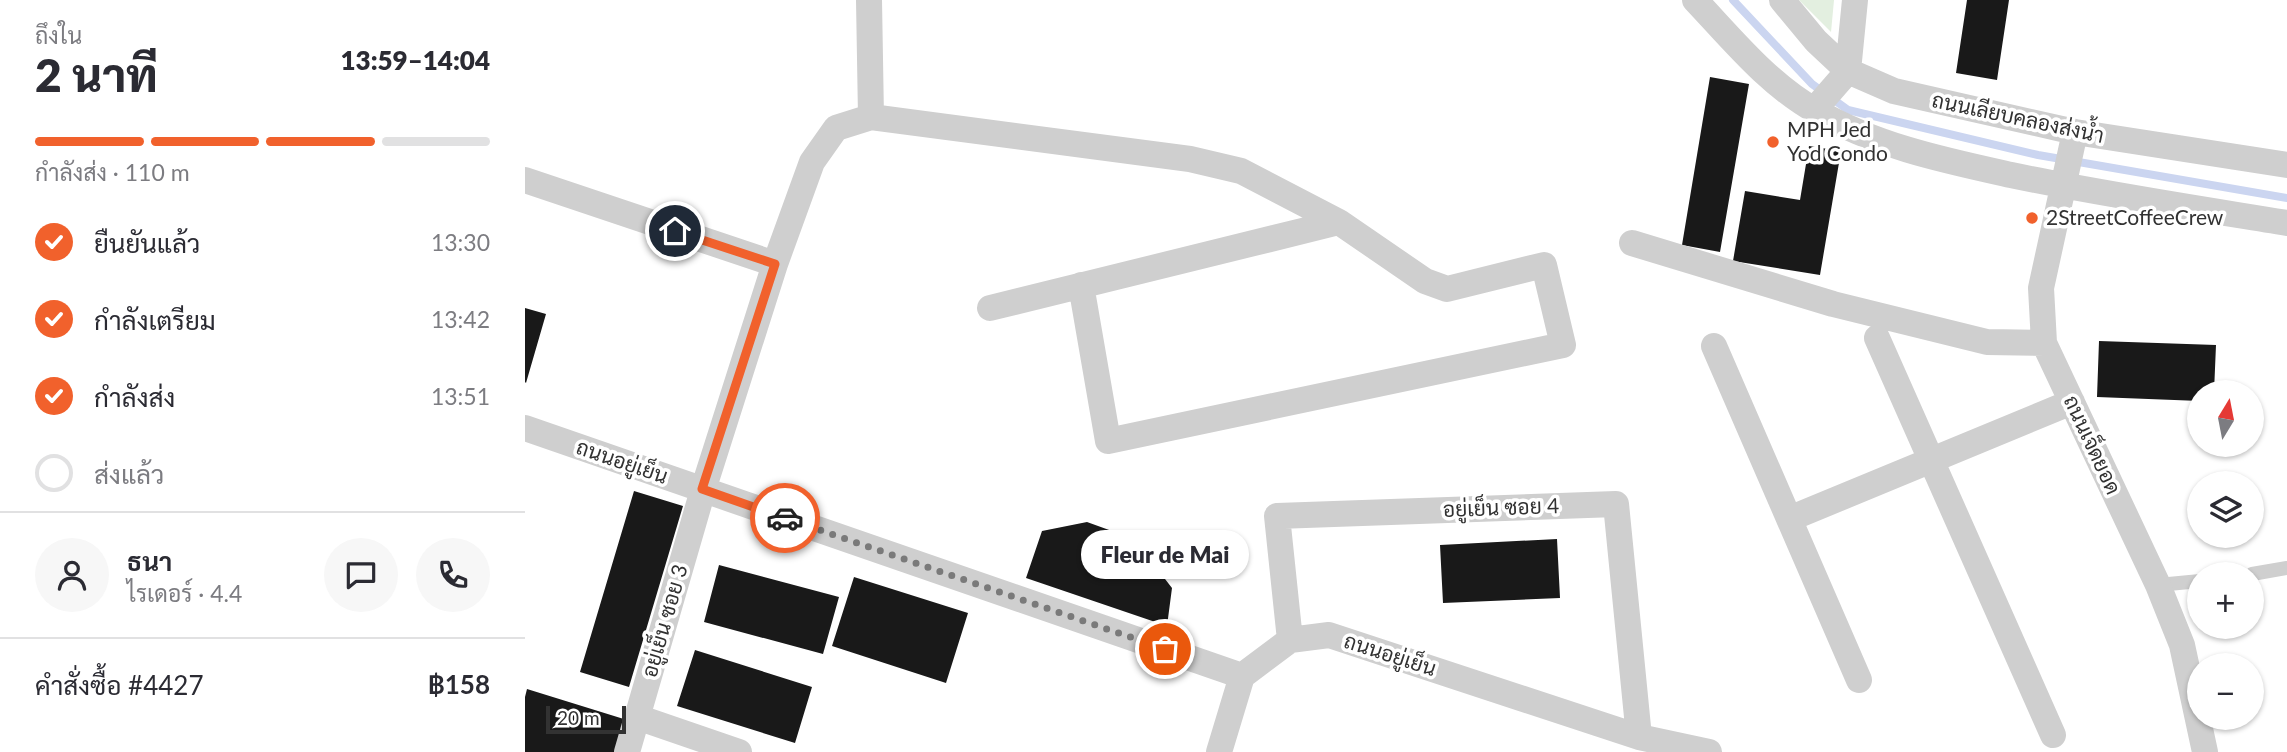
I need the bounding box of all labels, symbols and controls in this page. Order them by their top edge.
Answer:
text: ถึงใน [35,21,82,49]
text: 13:59–14:04 [340,44,490,76]
text: 2 นาที [35,47,158,102]
street label: ถนนเลียบคลองส่งน้ำ [1930,82,2107,147]
place label: MPH Jed Yod Condo [1787,116,1888,165]
marker: MPH Jed Yod Condo [1765,134,1781,150]
text: กำลังส่ง · 110 m [35,158,190,186]
pin [645,201,705,261]
place label: 2StreetCoffeeCrew [2046,204,2224,229]
marker: 2StreetCoffeeCrew [2024,210,2040,226]
icon: home [656,212,694,250]
icon: check [35,223,73,261]
text: ยืนยันแล้ว [94,227,200,259]
text: 13:30 [431,228,490,256]
icon: check [35,300,73,338]
text: กำลังเตรียม [94,304,216,336]
text: 13:42 [431,305,490,333]
icon: check [35,377,73,415]
north arrow [2187,380,2265,457]
map controls [2187,380,2264,730]
text: กำลังส่ง [94,381,175,413]
text: 13:51 [431,382,490,410]
street label: ถนนเจ็ดยอด [2060,390,2128,498]
street label: ถนนอยู่เย็น [572,432,672,492]
text: ส่งแล้ว [94,458,164,490]
button: layers [2187,471,2264,548]
courier [750,483,820,553]
street label: อยู่เย็น ซอย 4 [1442,491,1560,525]
icon: car [766,499,804,537]
callout: Fleur de Mai [1081,530,1249,579]
button: person [35,538,109,612]
button: chat [324,538,398,612]
button: phone [416,538,490,612]
text: Fleur de Mai [1101,540,1229,568]
text: ธนา [127,545,172,577]
street label: อยู่เย็น ซอย 3 [635,561,695,681]
button: + [2187,562,2264,639]
text: ไรเดอร์ · 4.4 [127,579,242,607]
pin [1135,619,1195,679]
street label: ถนนอยู่เย็น [1340,626,1440,684]
icon: bag [1146,630,1184,668]
button: − [2187,653,2264,730]
text: ฿158 [427,668,490,700]
text: คำสั่งซื้อ #4427 [35,669,204,701]
scale bar [546,703,627,735]
text: 20 m [557,706,600,729]

